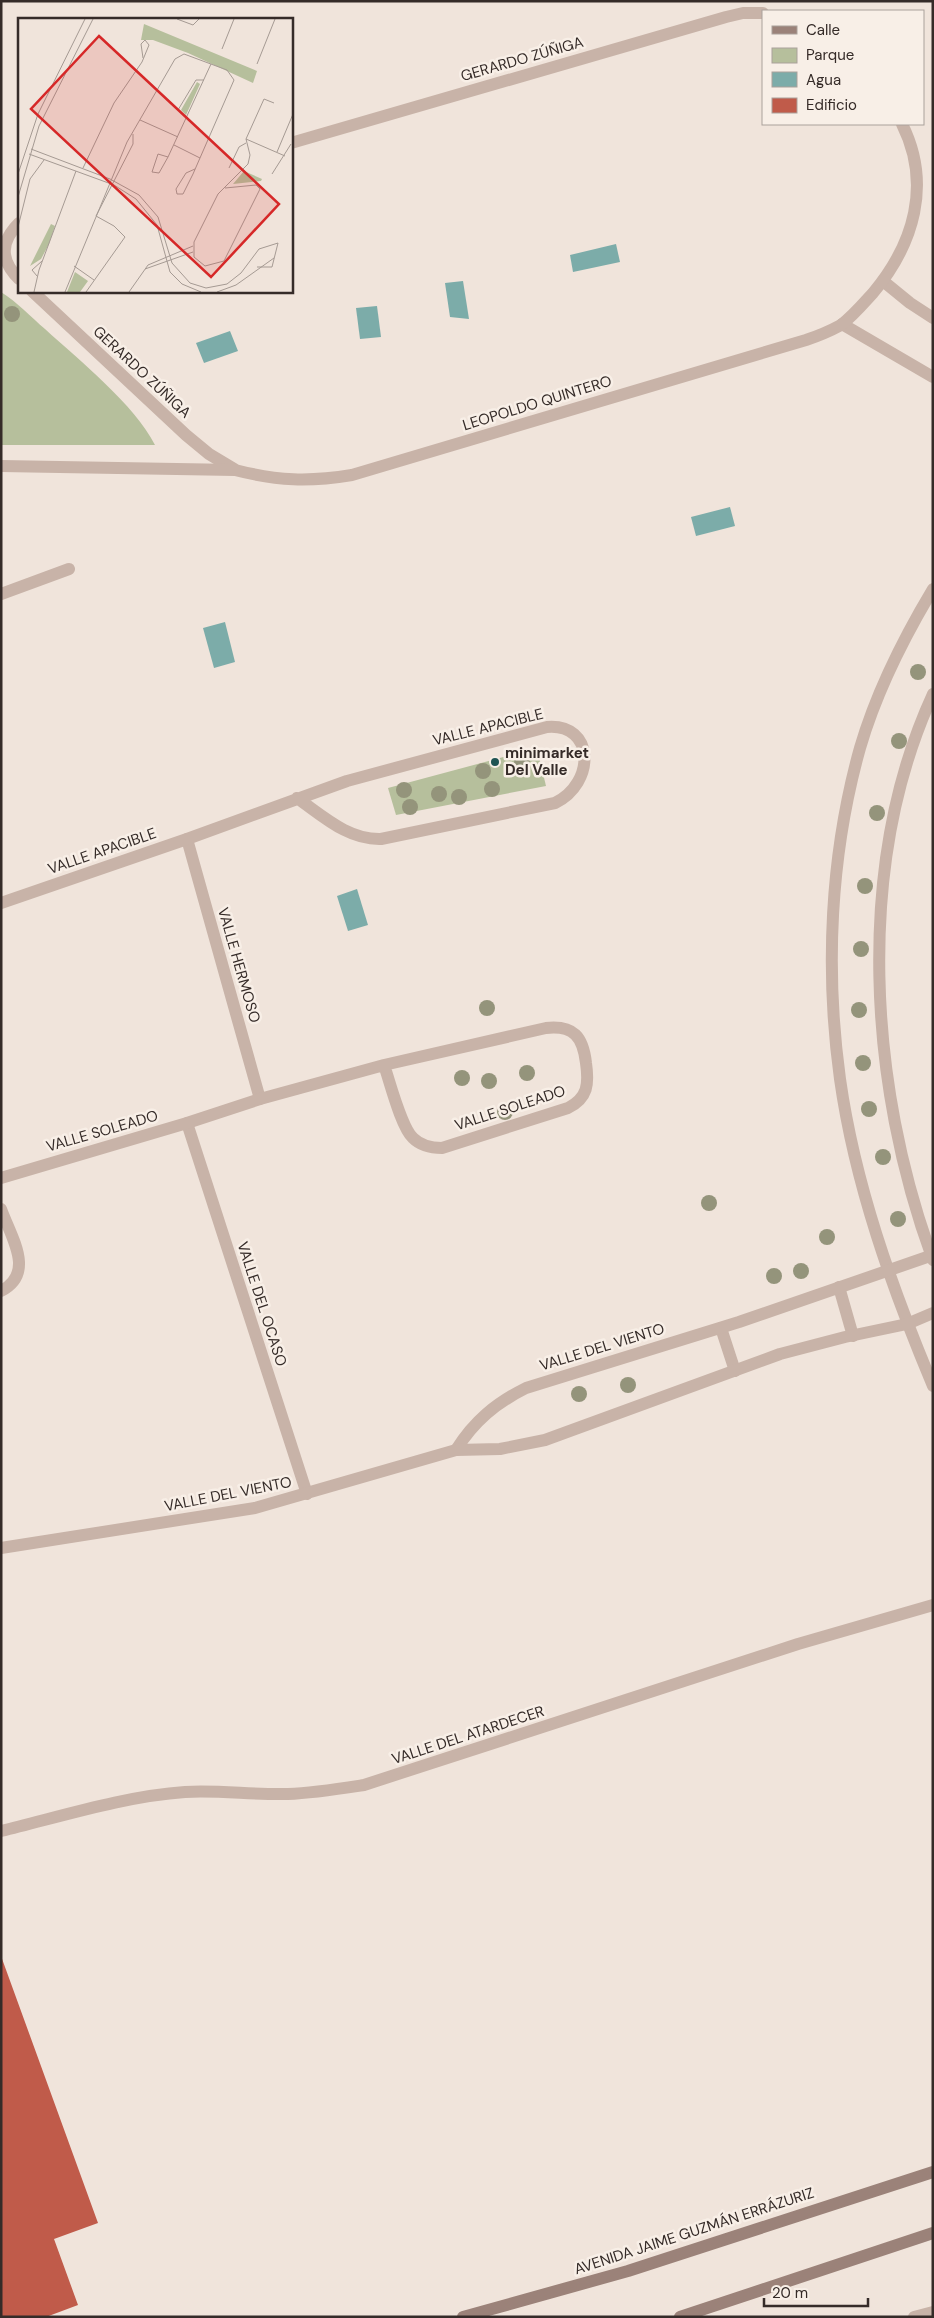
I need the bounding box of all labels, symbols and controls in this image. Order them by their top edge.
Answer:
legend [762,10,924,125]
inset map [18,18,292,292]
text: Calle [806,20,840,40]
street label: GERARDO ZÚÑIGA [458,32,586,86]
text: Parque [806,45,854,65]
text: Agua [806,70,841,90]
text: Edificio [806,95,857,115]
street label: GERARDO ZÚÑIGA [89,321,195,423]
street label: LEOPOLDO QUINTERO [460,371,614,435]
street label: VALLE APACIBLE [431,704,545,750]
place label: minimarket Del Valle [505,743,589,780]
marker: minimarket Del Valle [489,756,501,768]
street label: VALLE APACIBLE [45,823,159,879]
street label: VALLE HERMOSO [213,905,265,1025]
street label: VALLE SOLEADO [452,1081,568,1135]
street label: VALLE SOLEADO [44,1105,160,1157]
street label: VALLE DEL OCASO [232,1239,292,1369]
street label: VALLE DEL VIENTO [537,1319,667,1375]
street label: VALLE DEL VIENTO [163,1472,293,1516]
street label: VALLE DEL ATARDECER [389,1701,547,1769]
street label: AVENIDA JAIME GUZMÁN ERRÁZURIZ [572,2183,816,2279]
scale bar [764,2276,868,2308]
text: 20 m [772,2283,808,2303]

